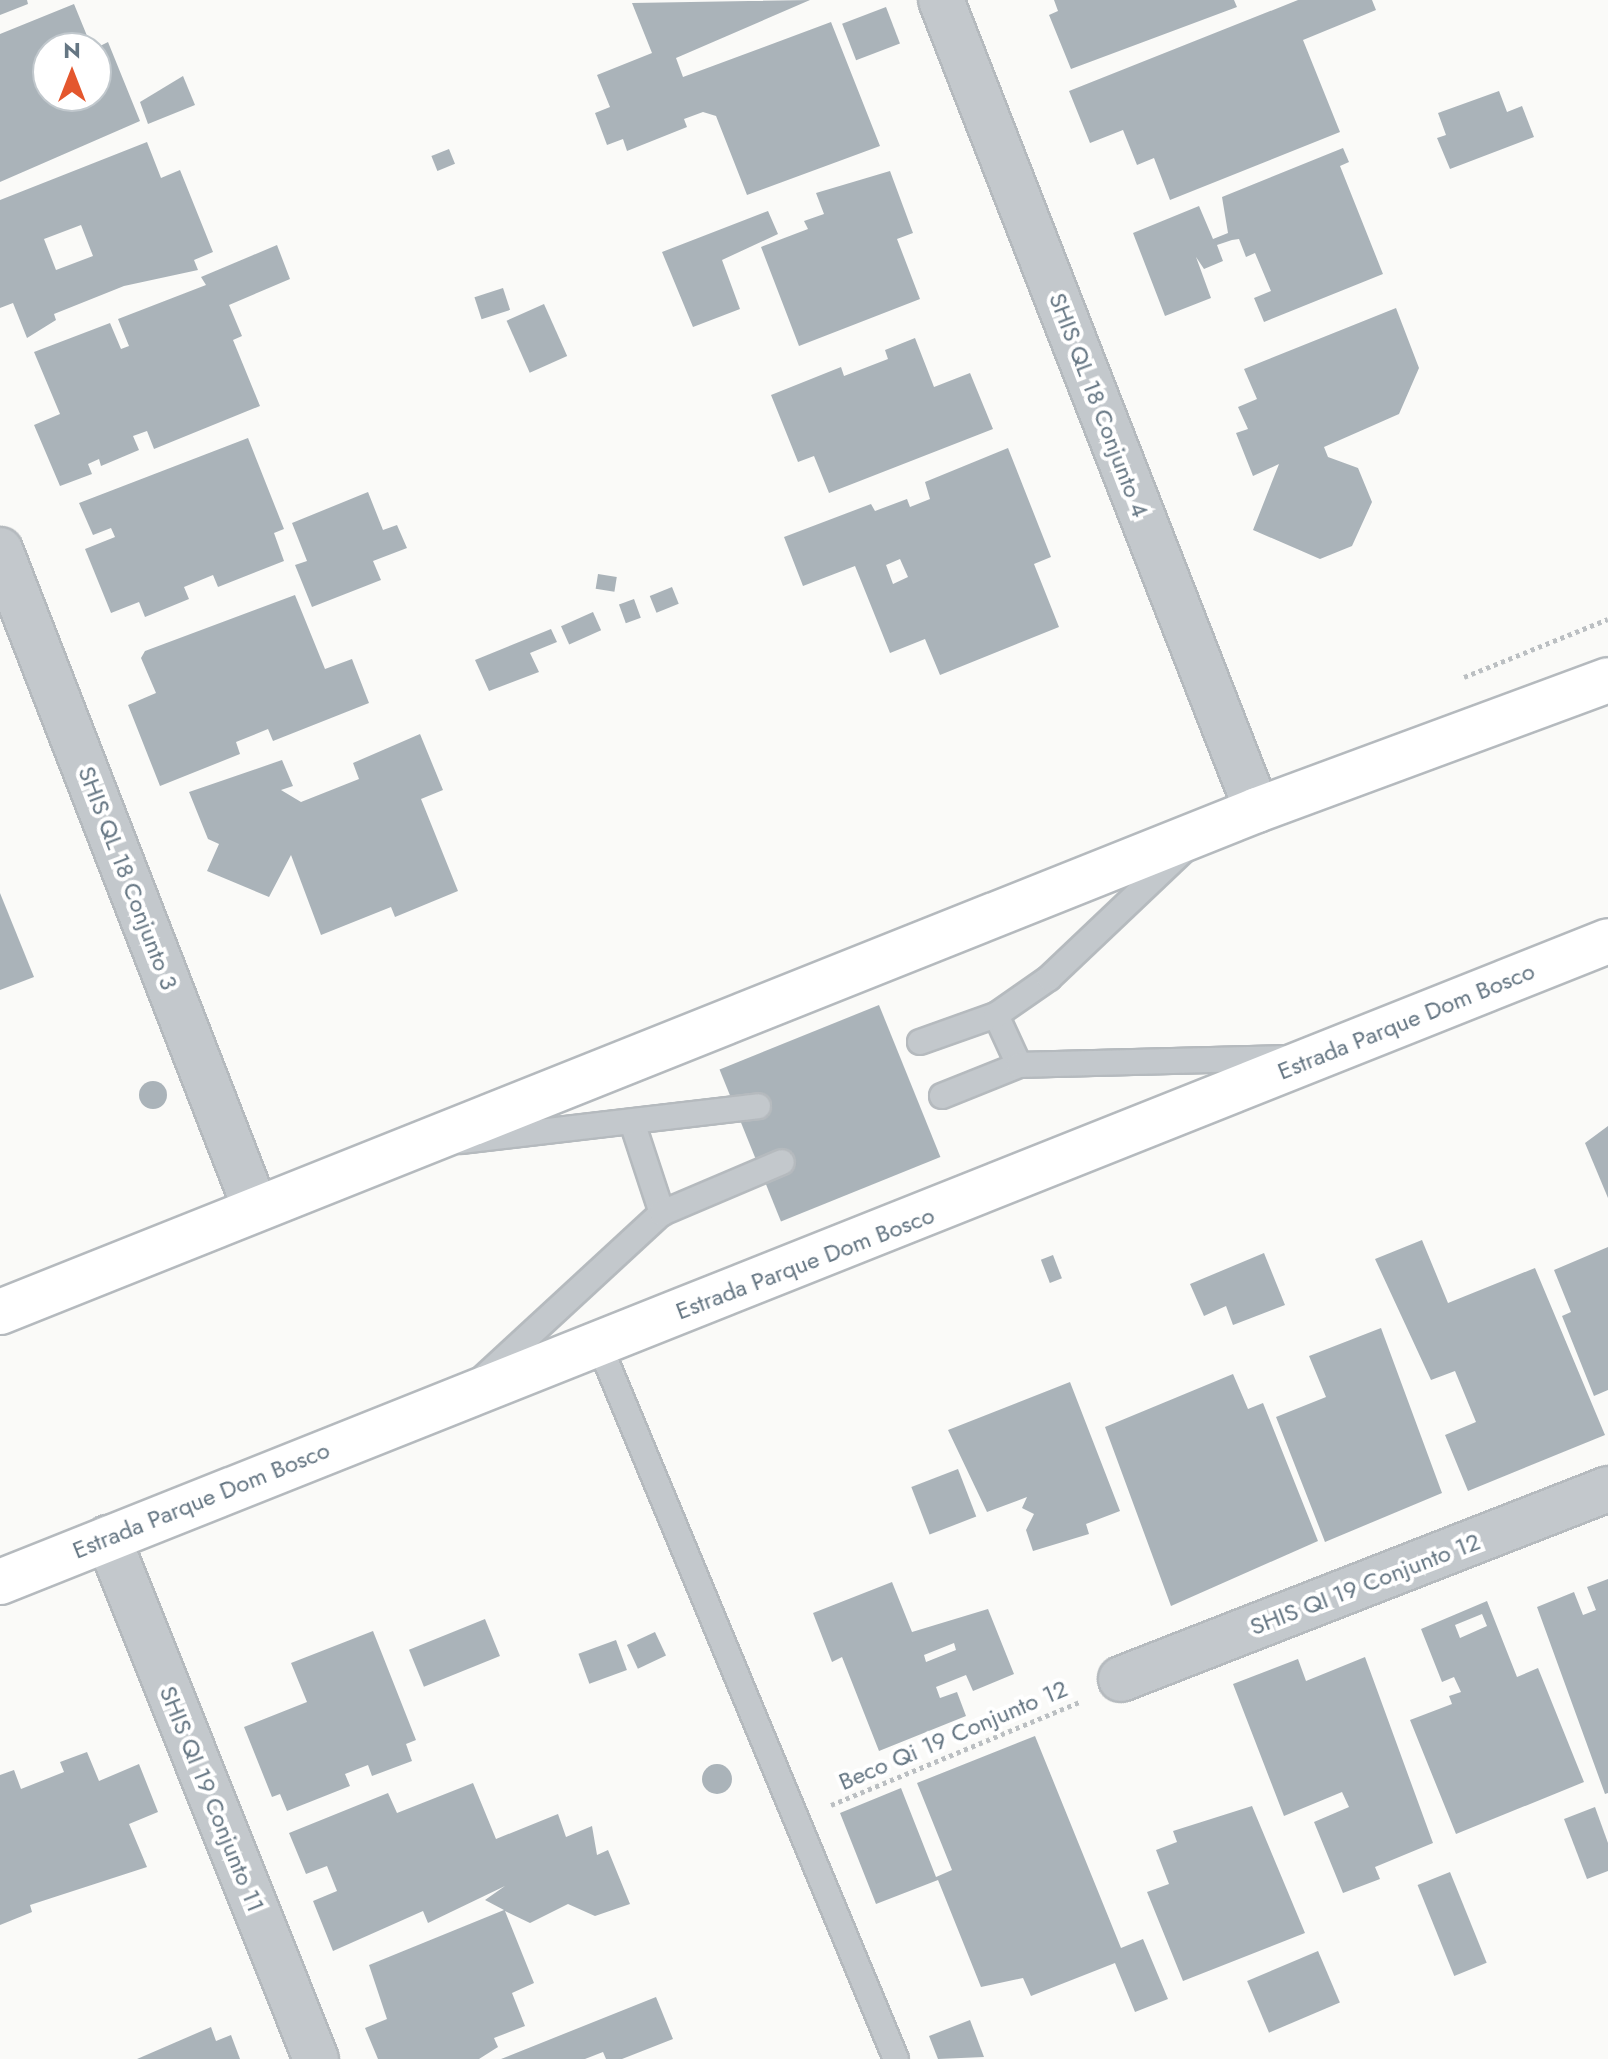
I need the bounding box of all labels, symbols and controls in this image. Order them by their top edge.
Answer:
north arrow [32,32,112,112]
text: N [63,34,81,66]
street label: SHIS QL 18 Conjunto 4 [1043,289,1155,521]
street label: SHIS QL 18 Conjunto 3 [72,762,184,994]
street label: Estrada Parque Dom Bosco [1273,956,1539,1086]
street label: Estrada Parque Dom Bosco [672,1200,938,1326]
street label: Estrada Parque Dom Bosco [68,1435,334,1565]
street label: SHIS QI 19 Conjunto 12 [1246,1527,1484,1641]
street label: Beco Qi 19 Conjunto 12 [834,1674,1072,1796]
street label: SHIS QI 19 Conjunto 11 [153,1682,271,1916]

